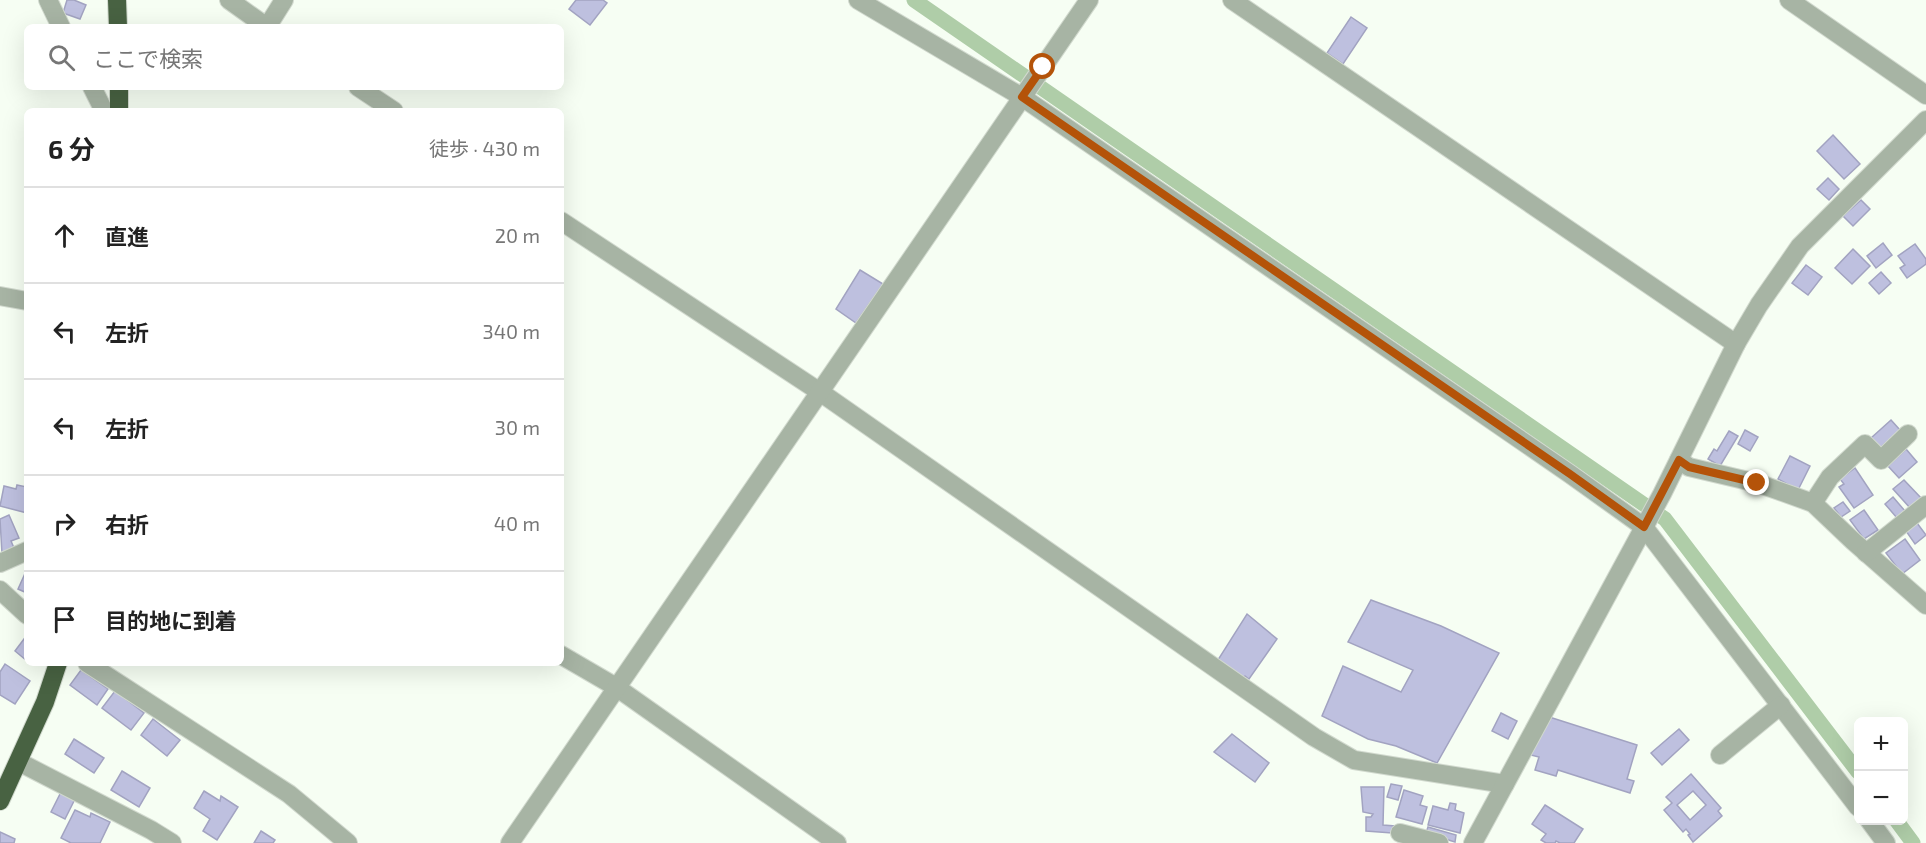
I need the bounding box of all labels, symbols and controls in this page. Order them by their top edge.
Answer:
search box [24,24,564,90]
icon: search [45,41,78,74]
text: ここで検索 [93,45,203,71]
route start [1029,53,1055,79]
text: 6 分 [48,133,95,164]
text: 徒歩 · 430 m [429,136,540,160]
icon: ahead [48,219,81,252]
text: 直進 [105,223,149,249]
text: 20 m [495,223,540,247]
icon: left [48,315,81,348]
text: 左折 [105,319,149,345]
text: 340 m [483,319,540,343]
icon: left [48,411,81,444]
text: 左折 [105,415,149,441]
text: 30 m [495,415,540,439]
route end [1743,469,1769,495]
icon: right [48,507,81,540]
text: 右折 [105,511,149,537]
text: 40 m [494,511,540,535]
icon: arrive [48,603,81,636]
text: 目的地に到着 [105,607,237,633]
map controls [1854,717,1908,825]
button: + [1854,717,1908,771]
button: − [1854,771,1908,825]

